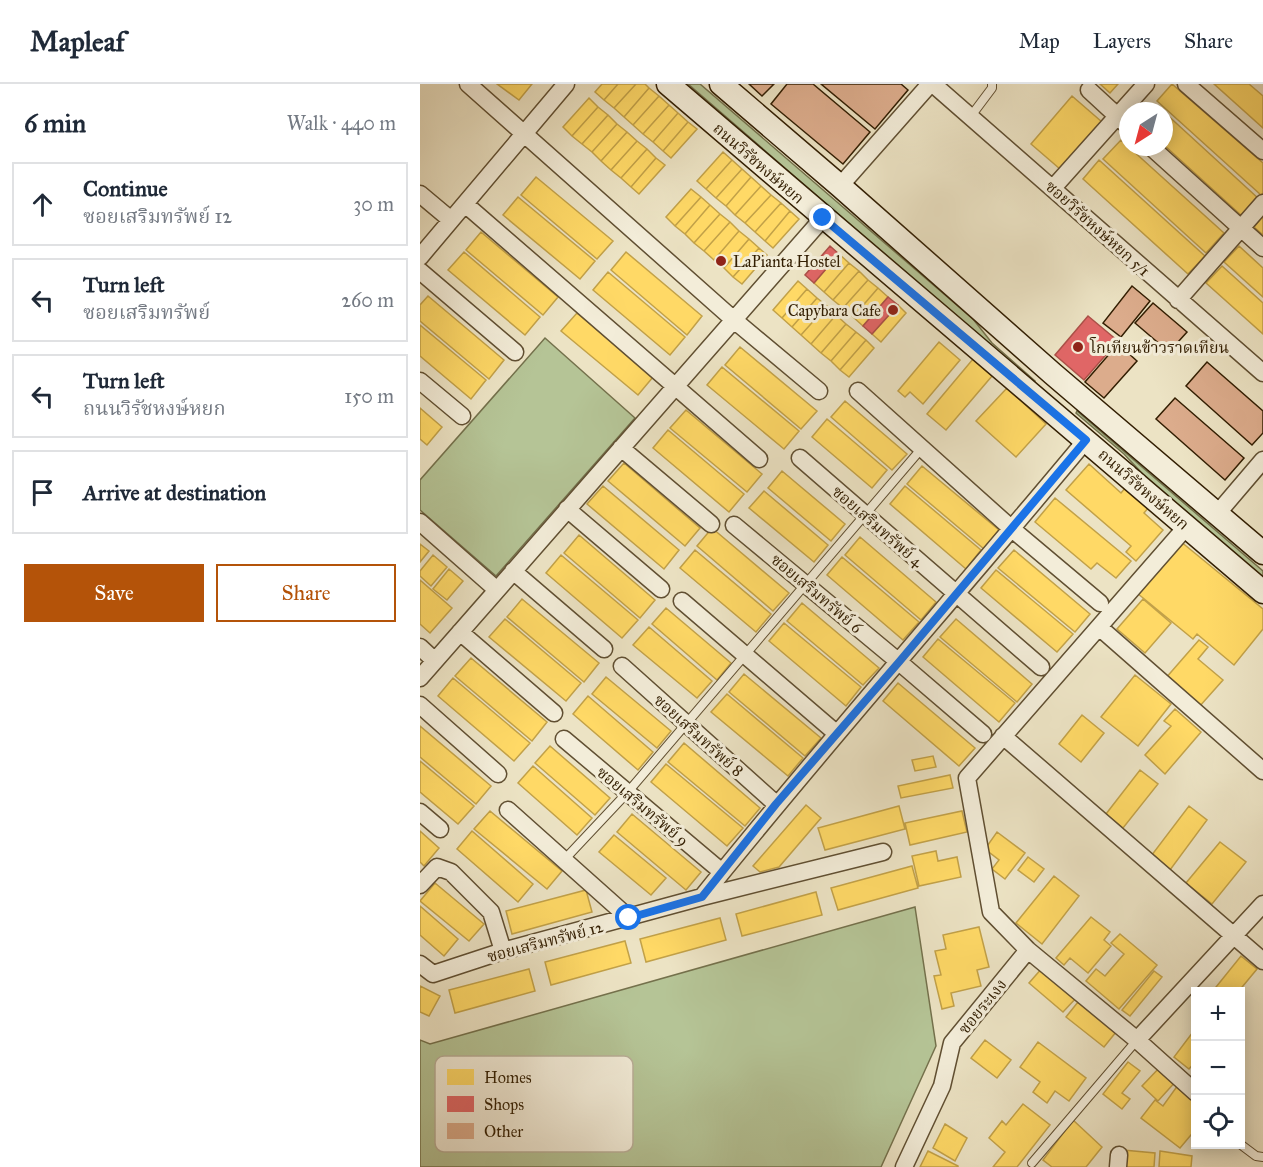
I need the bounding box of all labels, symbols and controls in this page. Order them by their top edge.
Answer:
text: Mapleaf [30,24,125,59]
text: Map [1019,28,1060,54]
text: Layers [1093,28,1151,54]
text: Share [1184,28,1233,54]
north arrow [1119,102,1173,156]
text: 6 min [24,107,86,139]
text: Walk · 440 m [287,111,396,135]
street label: ถนนวิรัชหงษ์หยก [709,119,808,208]
text: Continue [83,175,168,202]
street label: ซอยวิรัชหงษ์หยก 5/1 [1042,177,1154,280]
icon: ahead [26,188,59,221]
text: 30 m [353,192,394,216]
text: ซอยเสริมทรัพย์ 12 [83,204,232,228]
route end [809,204,835,230]
place label: LaPianta Hostel [733,252,841,271]
marker: LaPianta Hostel [714,254,728,268]
text: Turn left [83,271,165,298]
icon: left [26,284,59,317]
text: 260 m [341,288,394,312]
text: ซอยเสริมทรัพย์ [83,300,210,324]
place label: Capybara Cafe [788,301,881,320]
marker: Capybara Cafe [886,303,900,317]
place label: โกเทียนข้าวราดเทียน [1089,337,1229,357]
marker: โกเทียนข้าวราดเทียน [1071,340,1085,354]
text: Turn left [83,367,165,394]
icon: left [26,380,59,413]
text: 150 m [344,384,394,408]
text: ถนนวิรัชหงษ์หยก [83,396,226,420]
street label: ถนนวิรัชหงษ์หยก [1094,445,1193,534]
icon: arrive [26,476,59,509]
text: Arrive at destination [83,479,266,506]
street label: ซอยเสริมทรัพย์ 4 [828,482,928,572]
street label: ซอยเสริมทรัพย์ 6 [767,550,867,638]
button: Save [24,564,204,622]
button: Share [216,564,396,622]
street label: ซอยเสริมทรัพย์ 8 [650,690,747,780]
street label: ซอยเสริมทรัพย์ 9 [593,763,692,850]
route start [615,904,641,930]
street label: ซอยเสริมทรัพย์ 12 [485,917,605,966]
street label: ซอยระเงง [954,975,1010,1038]
map controls [1191,987,1245,1149]
button: + [1191,987,1245,1041]
button: − [1191,1041,1245,1095]
legend [435,1056,633,1152]
text: Homes [484,1068,532,1087]
text: Shops [484,1095,524,1114]
button: locate [1191,1095,1245,1149]
text: Other [484,1122,523,1141]

